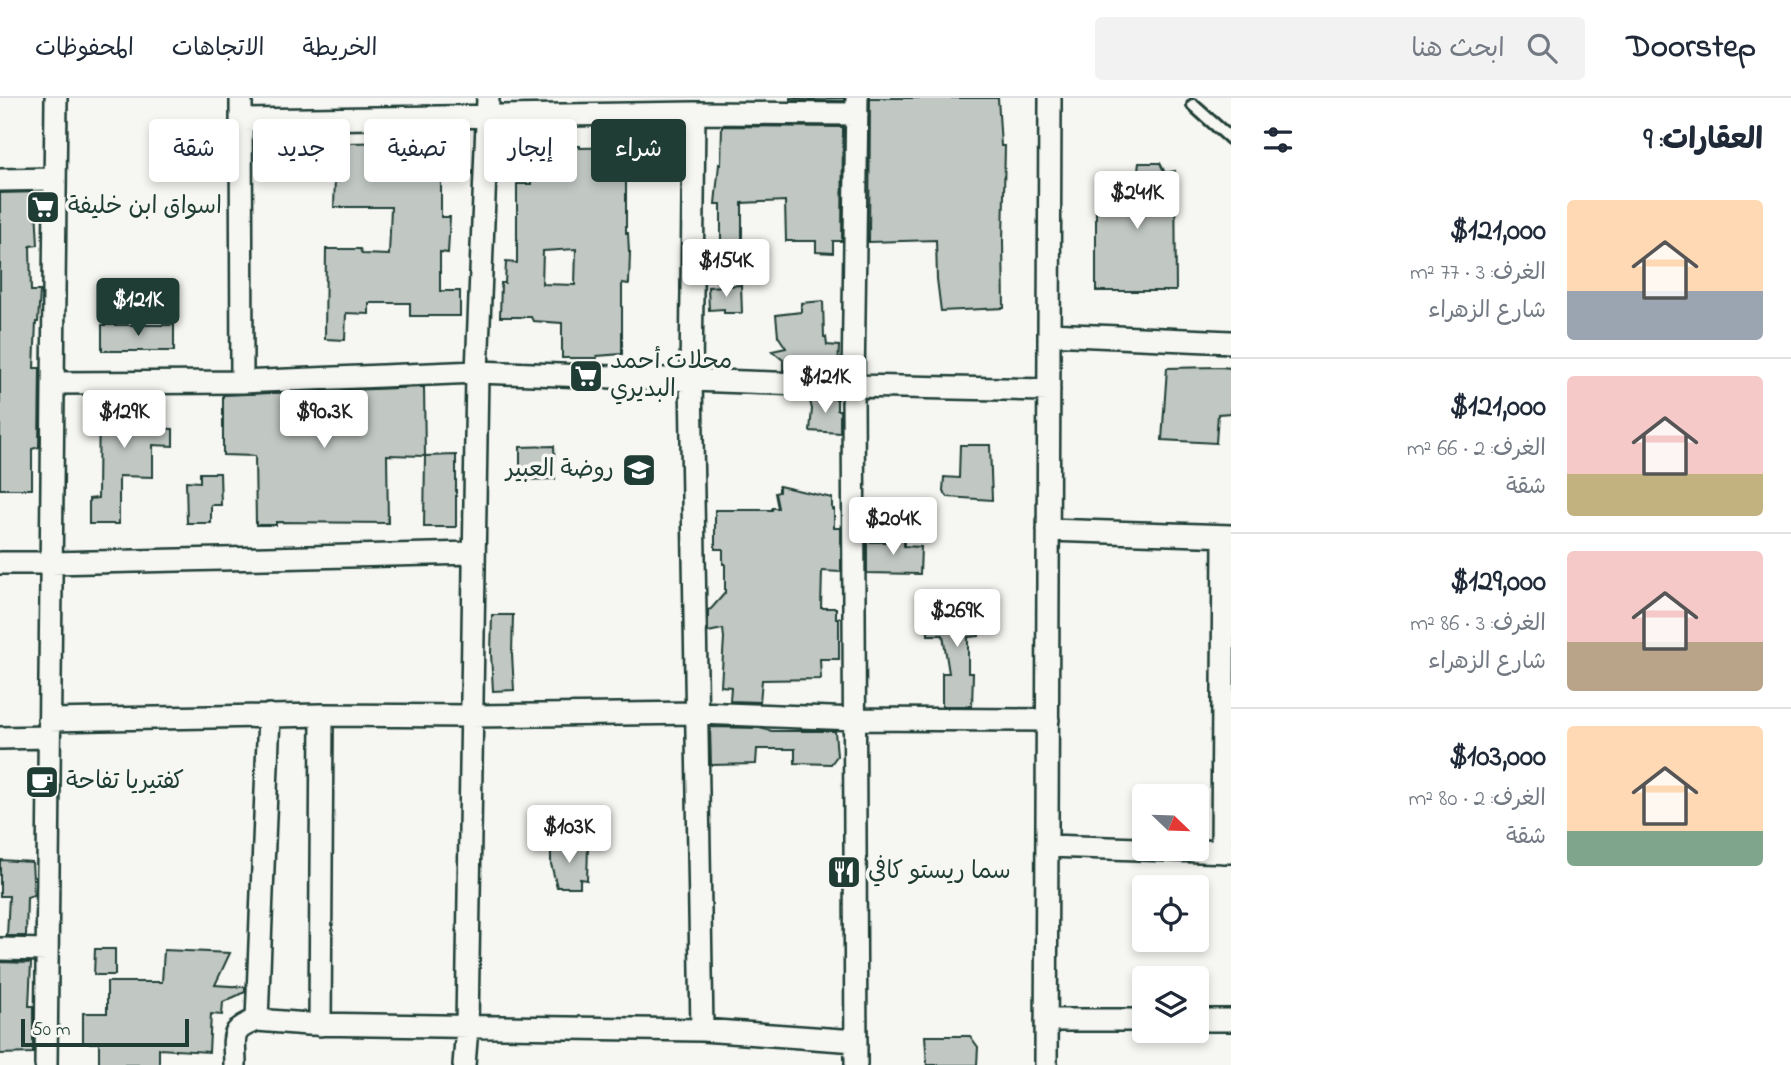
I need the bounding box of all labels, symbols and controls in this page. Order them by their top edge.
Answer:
search box [1095,17,1585,80]
text: Doorstep [1627,24,1756,72]
icon: search [1523,29,1561,67]
text: ابحث هنا [1411,31,1505,69]
text: المحفوظات [35,32,134,67]
text: الاتجاهات [172,32,265,67]
text: الخريطة [303,32,377,67]
chip: شقة [149,119,239,182]
chip: جديد [253,119,350,182]
chip: تصفية [364,119,470,182]
chip: إيجار [484,119,577,182]
chip: شراء [591,119,686,182]
text: العقارات: 9 [1643,119,1763,163]
icon: filters [1259,121,1297,159]
pin: $241K [1088,172,1186,231]
text: $241K [1110,177,1164,210]
supermarket icon: اسواق ابن خليفة [24,188,62,226]
place label: اسواق ابن خليفة [68,190,222,225]
text: $121,000 [1450,210,1546,254]
icon: home [1623,228,1707,312]
pin: $154K [677,240,775,299]
text: $154K [698,245,754,278]
text: الغرف: 3 · 77 m² [1410,257,1546,290]
pin: $121K [89,278,187,338]
text: $121K [112,284,164,317]
text: شارع الزهراء [1428,295,1546,328]
place label: محلات أحمد البديري [610,345,732,408]
pin: $121K [776,356,874,415]
supermarket icon: محلات أحمد البديري [567,357,605,395]
text: $121K [799,361,851,394]
text: $121,000 [1450,386,1546,430]
pin: $129K [75,390,173,450]
pin: $90.3K [267,390,381,450]
text: $129K [99,396,149,429]
text: $90.3K [296,396,352,429]
icon: home [1623,404,1707,488]
text: الغرف: 2 · 66 m² [1407,433,1546,466]
school or university icon: روضة العبير [620,451,658,489]
place label: روضة العبير [504,453,614,488]
text: شقة [1506,471,1546,504]
pin: $204K [844,498,942,557]
text: $204K [865,503,921,536]
text: $129,000 [1450,561,1546,605]
icon: home [1623,579,1707,663]
pin: $269K [908,589,1006,649]
text: $269K [930,595,984,628]
text: الغرف: 3 · 86 m² [1410,608,1546,641]
text: شارع الزهراء [1428,646,1546,679]
text: $103,000 [1449,736,1546,780]
icon: home [1623,754,1707,838]
cafe icon: كفتيريا تفاحة [23,763,61,801]
place label: كفتيريا تفاحة [66,765,184,800]
text: الغرف: 2 · 80 m² [1408,783,1546,816]
north arrow [1132,784,1209,861]
map controls [1132,784,1209,1043]
pin: $103K [520,806,618,865]
text: $103K [543,811,595,844]
text: شقة [1506,821,1546,854]
restaurant icon: سما ريستو كافي [825,853,863,891]
place label: سما ريستو كافي [868,855,1011,890]
button: locate [1132,875,1209,952]
button: layers [1132,966,1209,1043]
scale bar [21,1016,189,1048]
text: 50 m [32,1017,71,1044]

